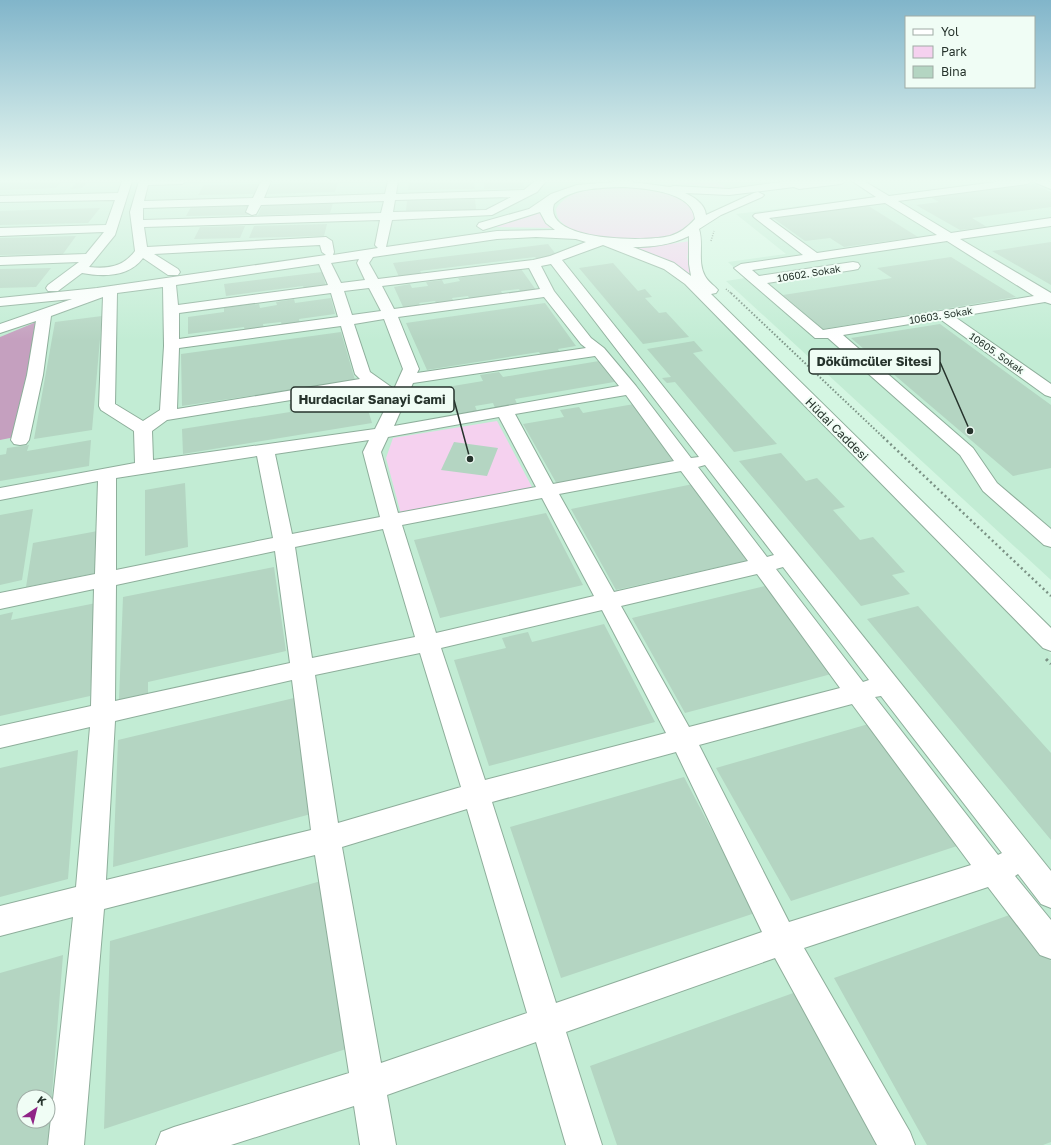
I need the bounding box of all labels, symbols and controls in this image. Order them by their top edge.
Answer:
legend [905,16,1035,88]
text: Yol [941,24,959,39]
text: Park [941,44,967,59]
text: Bina [941,64,966,79]
street label: 10602. Sokak [777,262,842,284]
street label: 10603. Sokak [909,304,974,326]
street label: 10605. Sokak [967,330,1027,376]
callout: Dökümcüler Sitesi [809,349,940,374]
text: Dökümcüler Sitesi [816,353,932,369]
callout: Hurdacılar Sanayi Cami [291,387,454,412]
text: Hurdacılar Sanayi Cami [298,391,446,407]
street label: Hüdai Caddesi [802,394,872,464]
north arrow [16,1089,56,1129]
text: K [35,1093,49,1108]

